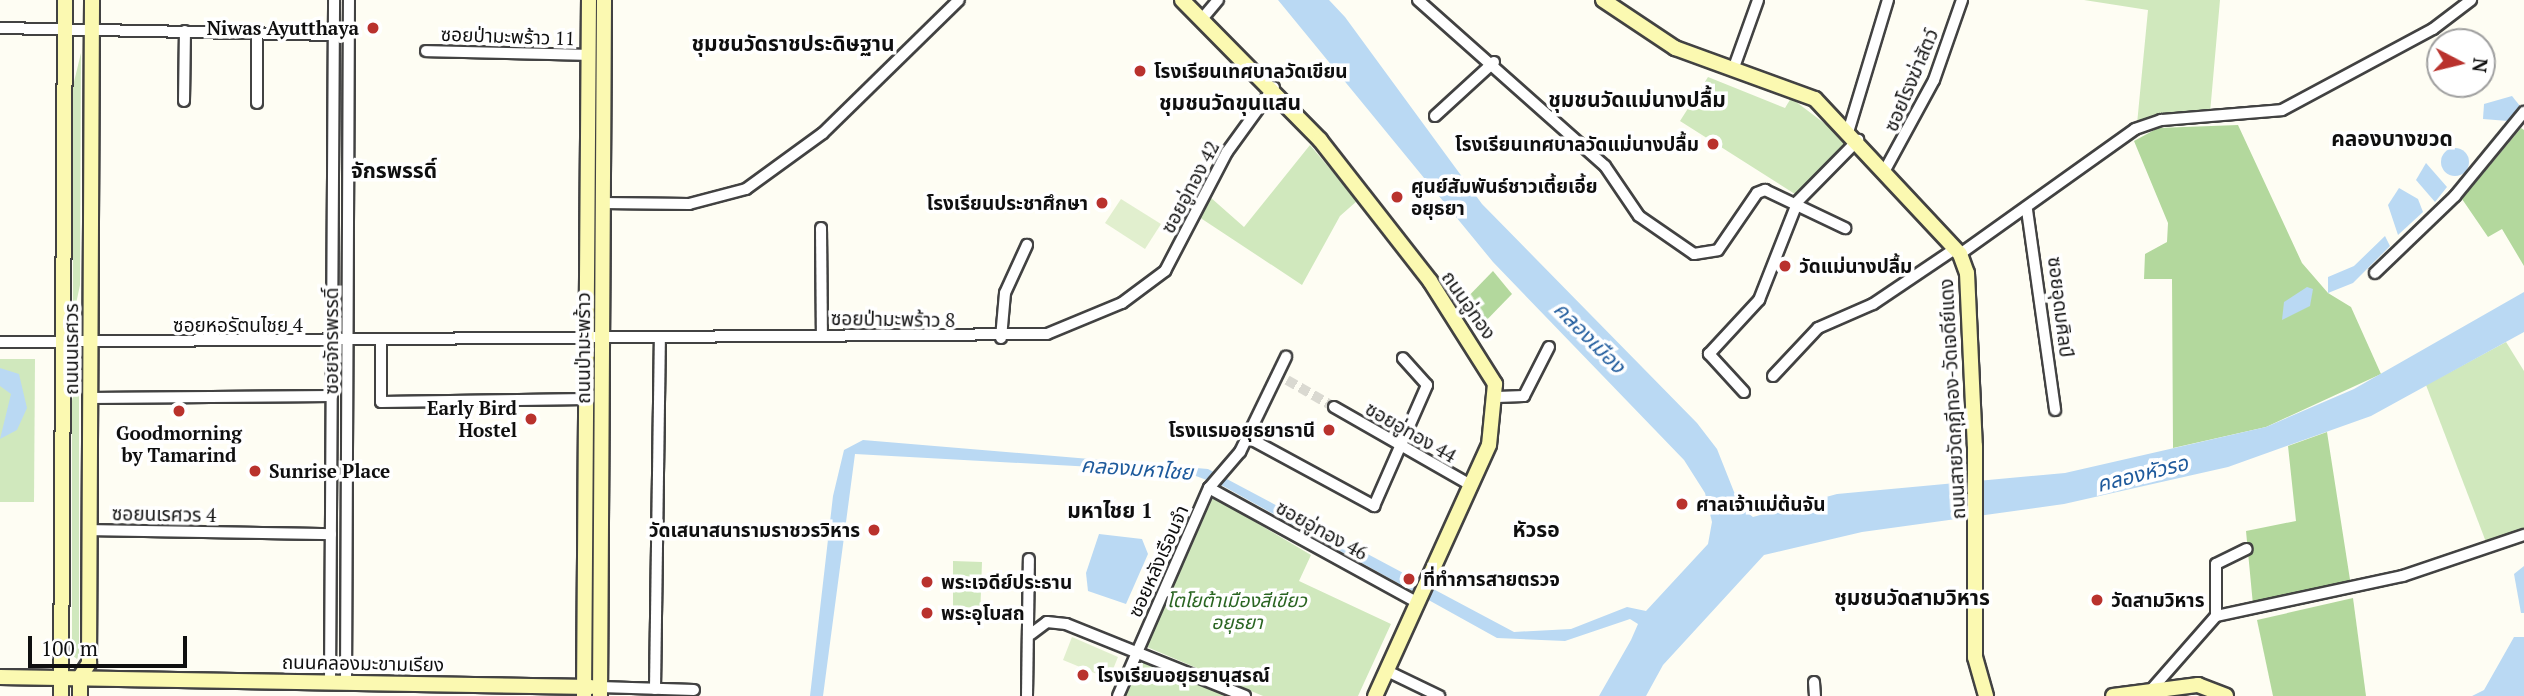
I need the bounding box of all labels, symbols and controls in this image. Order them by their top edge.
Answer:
place label: Niwas Ayutthaya [206,17,359,39]
marker: Niwas Ayutthaya [365,20,381,36]
street label: ซอยป่ามะพร้าว 11 [440,22,576,50]
street label: ซอยโรงฆ่าสัตว์ [1879,25,1943,135]
north arrow [2426,28,2496,98]
district label: ชุมชนวัดราชประดิษฐาน [692,30,894,56]
text: N [2467,57,2494,74]
place label: โรงเรียนเทศบาลวัดเขียน [1154,60,1348,82]
marker: โรงเรียนเทศบาลวัดเขียน [1132,63,1148,79]
district label: ชุมชนวัดแม่นางปลื้ม [1548,86,1726,112]
district label: ชุมชนวัดขุนแสน [1159,89,1301,115]
district label: คลองบางขวด [2331,125,2453,151]
place label: โรงเรียนเทศบาลวัดแม่นางปลื้ม [1455,133,1699,155]
marker: โรงเรียนเทศบาลวัดแม่นางปลื้ม [1705,136,1721,152]
street label: ซอยอู่ทอง 42 [1156,137,1224,237]
district label: จักรพรรดิ์ [351,157,437,183]
place label: ศูนย์สัมพันธ์ชาวเตี้ยเอี้ย อยุธยา [1411,175,1597,219]
marker: ศูนย์สัมพันธ์ชาวเตี้ยเอี้ย อยุธยา [1389,189,1405,205]
place label: โรงเรียนประชาศึกษา [927,192,1088,214]
marker: โรงเรียนประชาศึกษา [1094,195,1110,211]
place label: วัดแม่นางปลื้ม [1799,255,1912,277]
street label: ซอยอุดมศิลป์ [2044,255,2078,359]
marker: วัดแม่นางปลื้ม [1777,258,1793,274]
street label: ถนนอู่ทอง [1437,266,1501,344]
street label: ถนนสายวัดกุฎีทอง-วัดเจดีย์แดง [1934,278,1970,520]
street label: ซอยจักรพรรดิ์ [320,288,342,394]
street label: ถนนป่ามะพร้าว [572,292,594,404]
water label: คลองเมือง [1549,296,1631,378]
street label: ถนนนเรศวร [60,303,82,395]
street label: ซอยป่ามะพร้าว 8 [831,307,955,331]
street label: ซอยหอรัตนไชย 4 [173,314,303,336]
place label: Early Bird Hostel [427,397,517,441]
street label: ซอยอู่ทอง 44 [1361,397,1461,467]
marker: Goodmorning by Tamarind [171,403,187,419]
marker: Early Bird Hostel [523,411,539,427]
place label: โรงแรมอยุธยาธานี [1169,419,1315,441]
place label: Goodmorning by Tamarind [116,422,242,466]
marker: โรงแรมอยุธยาธานี [1321,422,1337,438]
water label: คลองหัวรอ [2094,450,2190,496]
water label: คลองมหาไชย [1080,452,1194,484]
place label: Sunrise Place [269,460,390,482]
marker: Sunrise Place [247,463,263,479]
place label: ศาลเจ้าแม่ต้นจัน [1696,493,1825,515]
street label: ซอยอู่ทอง 46 [1272,495,1372,565]
marker: ศาลเจ้าแม่ต้นจัน [1674,496,1690,512]
district label: มหาไชย 1 [1067,497,1153,523]
street label: ซอยนเรศวร 4 [112,502,216,526]
street label: ซอยหลังเรือนจำ [1123,502,1193,620]
district label: หัวรอ [1512,516,1560,542]
place label: วัดเสนาสนารามราชวรวิหาร [649,519,860,541]
marker: วัดเสนาสนารามราชวรวิหาร [866,522,882,538]
place label: ที่ทำการสายตรวจ [1423,568,1560,590]
place label: พระเจดีย์ประธาน [941,571,1072,593]
marker: ที่ทำการสายตรวจ [1401,571,1417,587]
marker: พระเจดีย์ประธาน [919,574,935,590]
district label: ชุมชนวัดสามวิหาร [1834,584,1990,610]
park label: โตโยต้าเมืองสีเขียว อยุธยา [1167,589,1307,633]
place label: วัดสามวิหาร [2111,589,2204,611]
marker: วัดสามวิหาร [2089,592,2105,608]
place label: พระอุโบสถ [941,602,1025,624]
marker: พระอุโบสถ [919,605,935,621]
scale bar [32,622,191,666]
text: 100 m [41,634,98,662]
street label: ถนนคลองมะขามเรียง [282,650,444,676]
place label: โรงเรียนอยุธยานุสรณ์ [1097,664,1270,686]
marker: โรงเรียนอยุธยานุสรณ์ [1075,667,1091,683]

